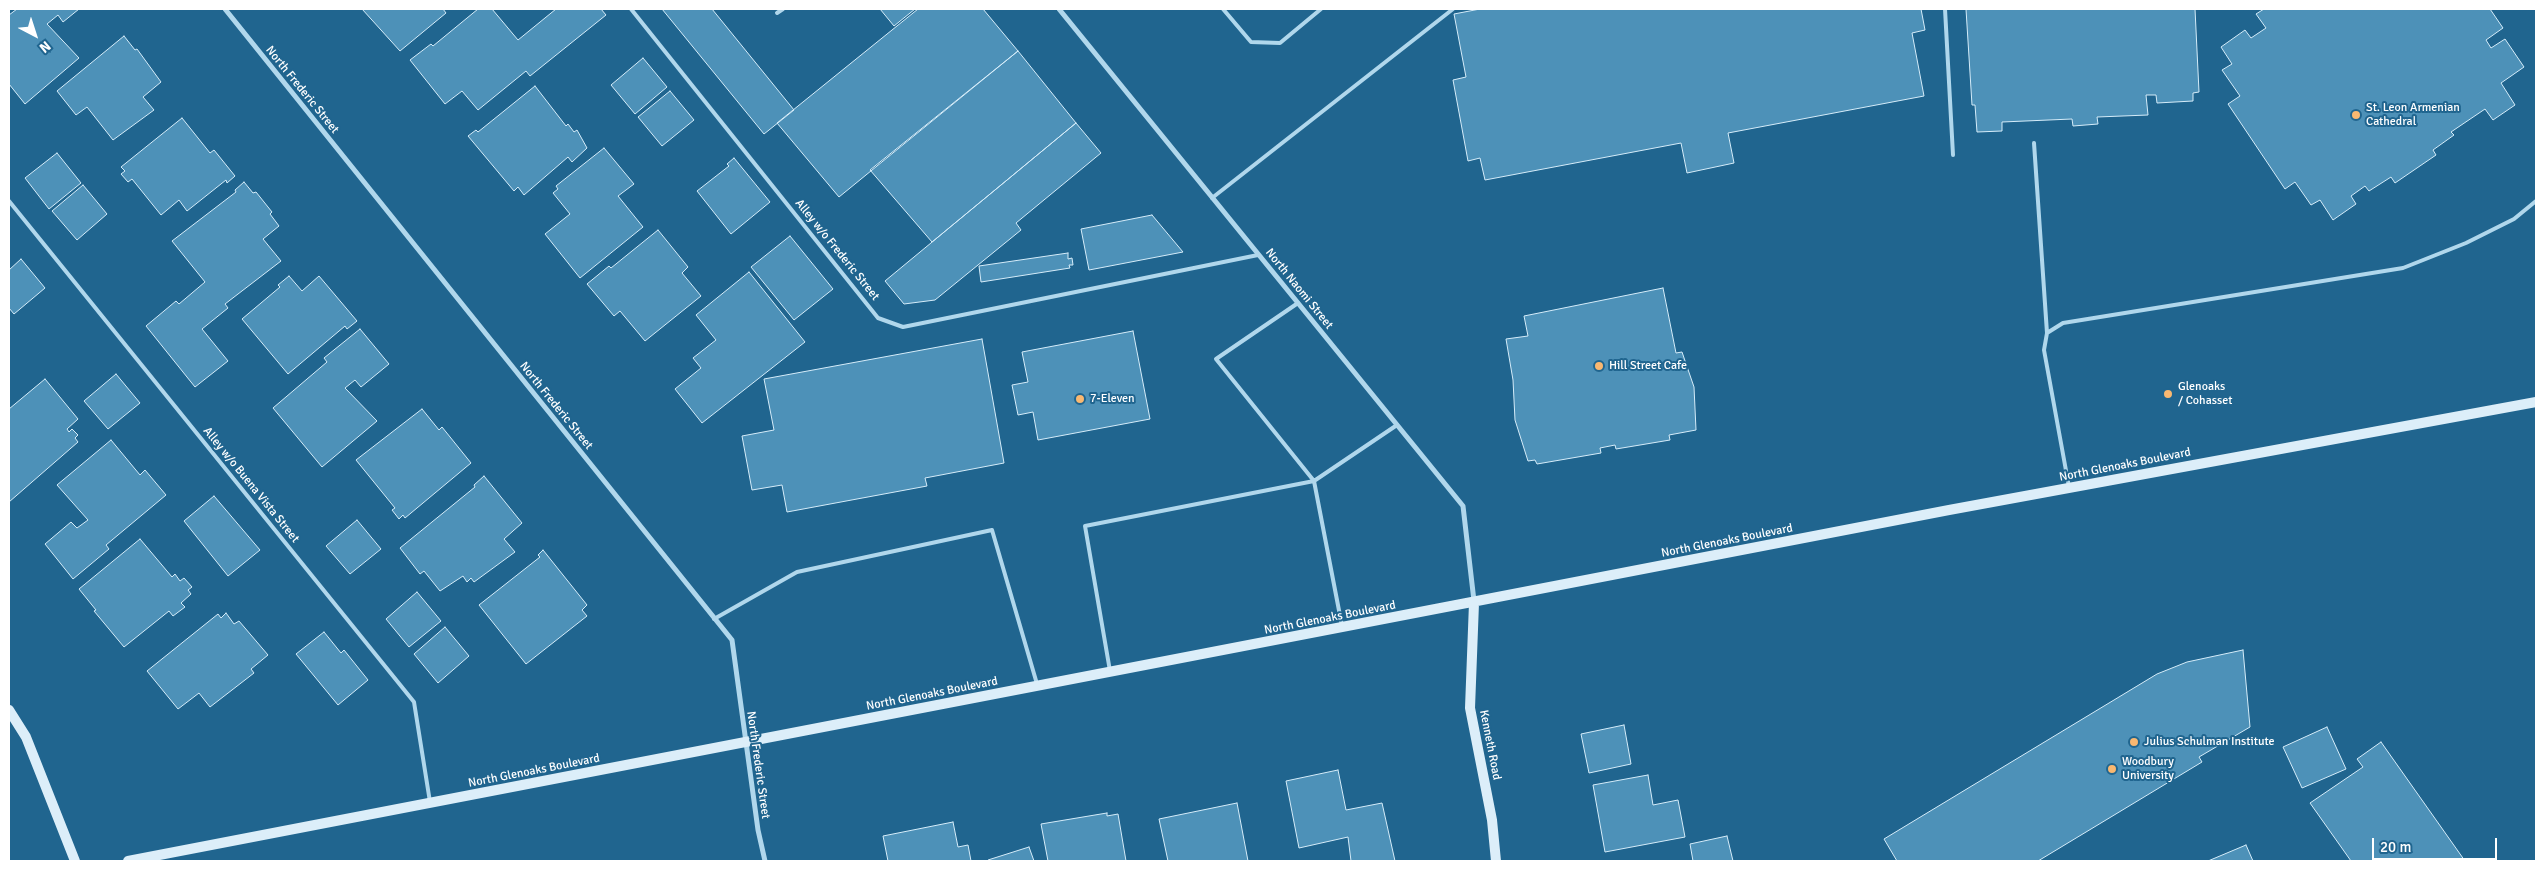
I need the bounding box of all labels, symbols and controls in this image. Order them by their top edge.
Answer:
north arrow [10,10,60,60]
text: N [36,37,54,57]
street label: North Frederic Street [262,43,342,137]
place label: St. Leon Armenian Cathedral [2366,101,2460,129]
marker: St. Leon Armenian Cathedral [2350,109,2362,121]
street label: Alley w/o Frederic Street [792,197,882,303]
street label: North Naomi Street [1262,246,1336,332]
street label: North Frederic Street [516,359,596,453]
place label: Hill Street Cafe [1609,359,1687,373]
marker: Hill Street Cafe [1593,360,1605,372]
place label: Glenoaks / Cohasset [2178,380,2232,408]
marker: Glenoaks / Cohasset [2162,388,2174,400]
place label: 7-Eleven [1090,392,1135,406]
marker: 7-Eleven [1074,393,1086,405]
street label: Alley w/o Buena Vista Street [200,424,302,546]
street label: North Glenoaks Boulevard [2058,445,2192,485]
street label: North Glenoaks Boulevard [1660,521,1794,561]
street label: North Glenoaks Boulevard [1263,598,1397,638]
street label: North Glenoaks Boulevard [865,674,999,714]
street label: Kenneth Road [1476,709,1504,781]
street label: North Frederic Street [743,710,773,820]
place label: Julius Schulman Institute [2144,735,2275,749]
marker: Julius Schulman Institute [2128,736,2140,748]
street label: North Glenoaks Boulevard [467,751,601,791]
place label: Woodbury University [2122,755,2174,783]
marker: Woodbury University [2106,763,2118,775]
scale bar [2375,828,2500,860]
text: 20 m [2380,838,2411,856]

